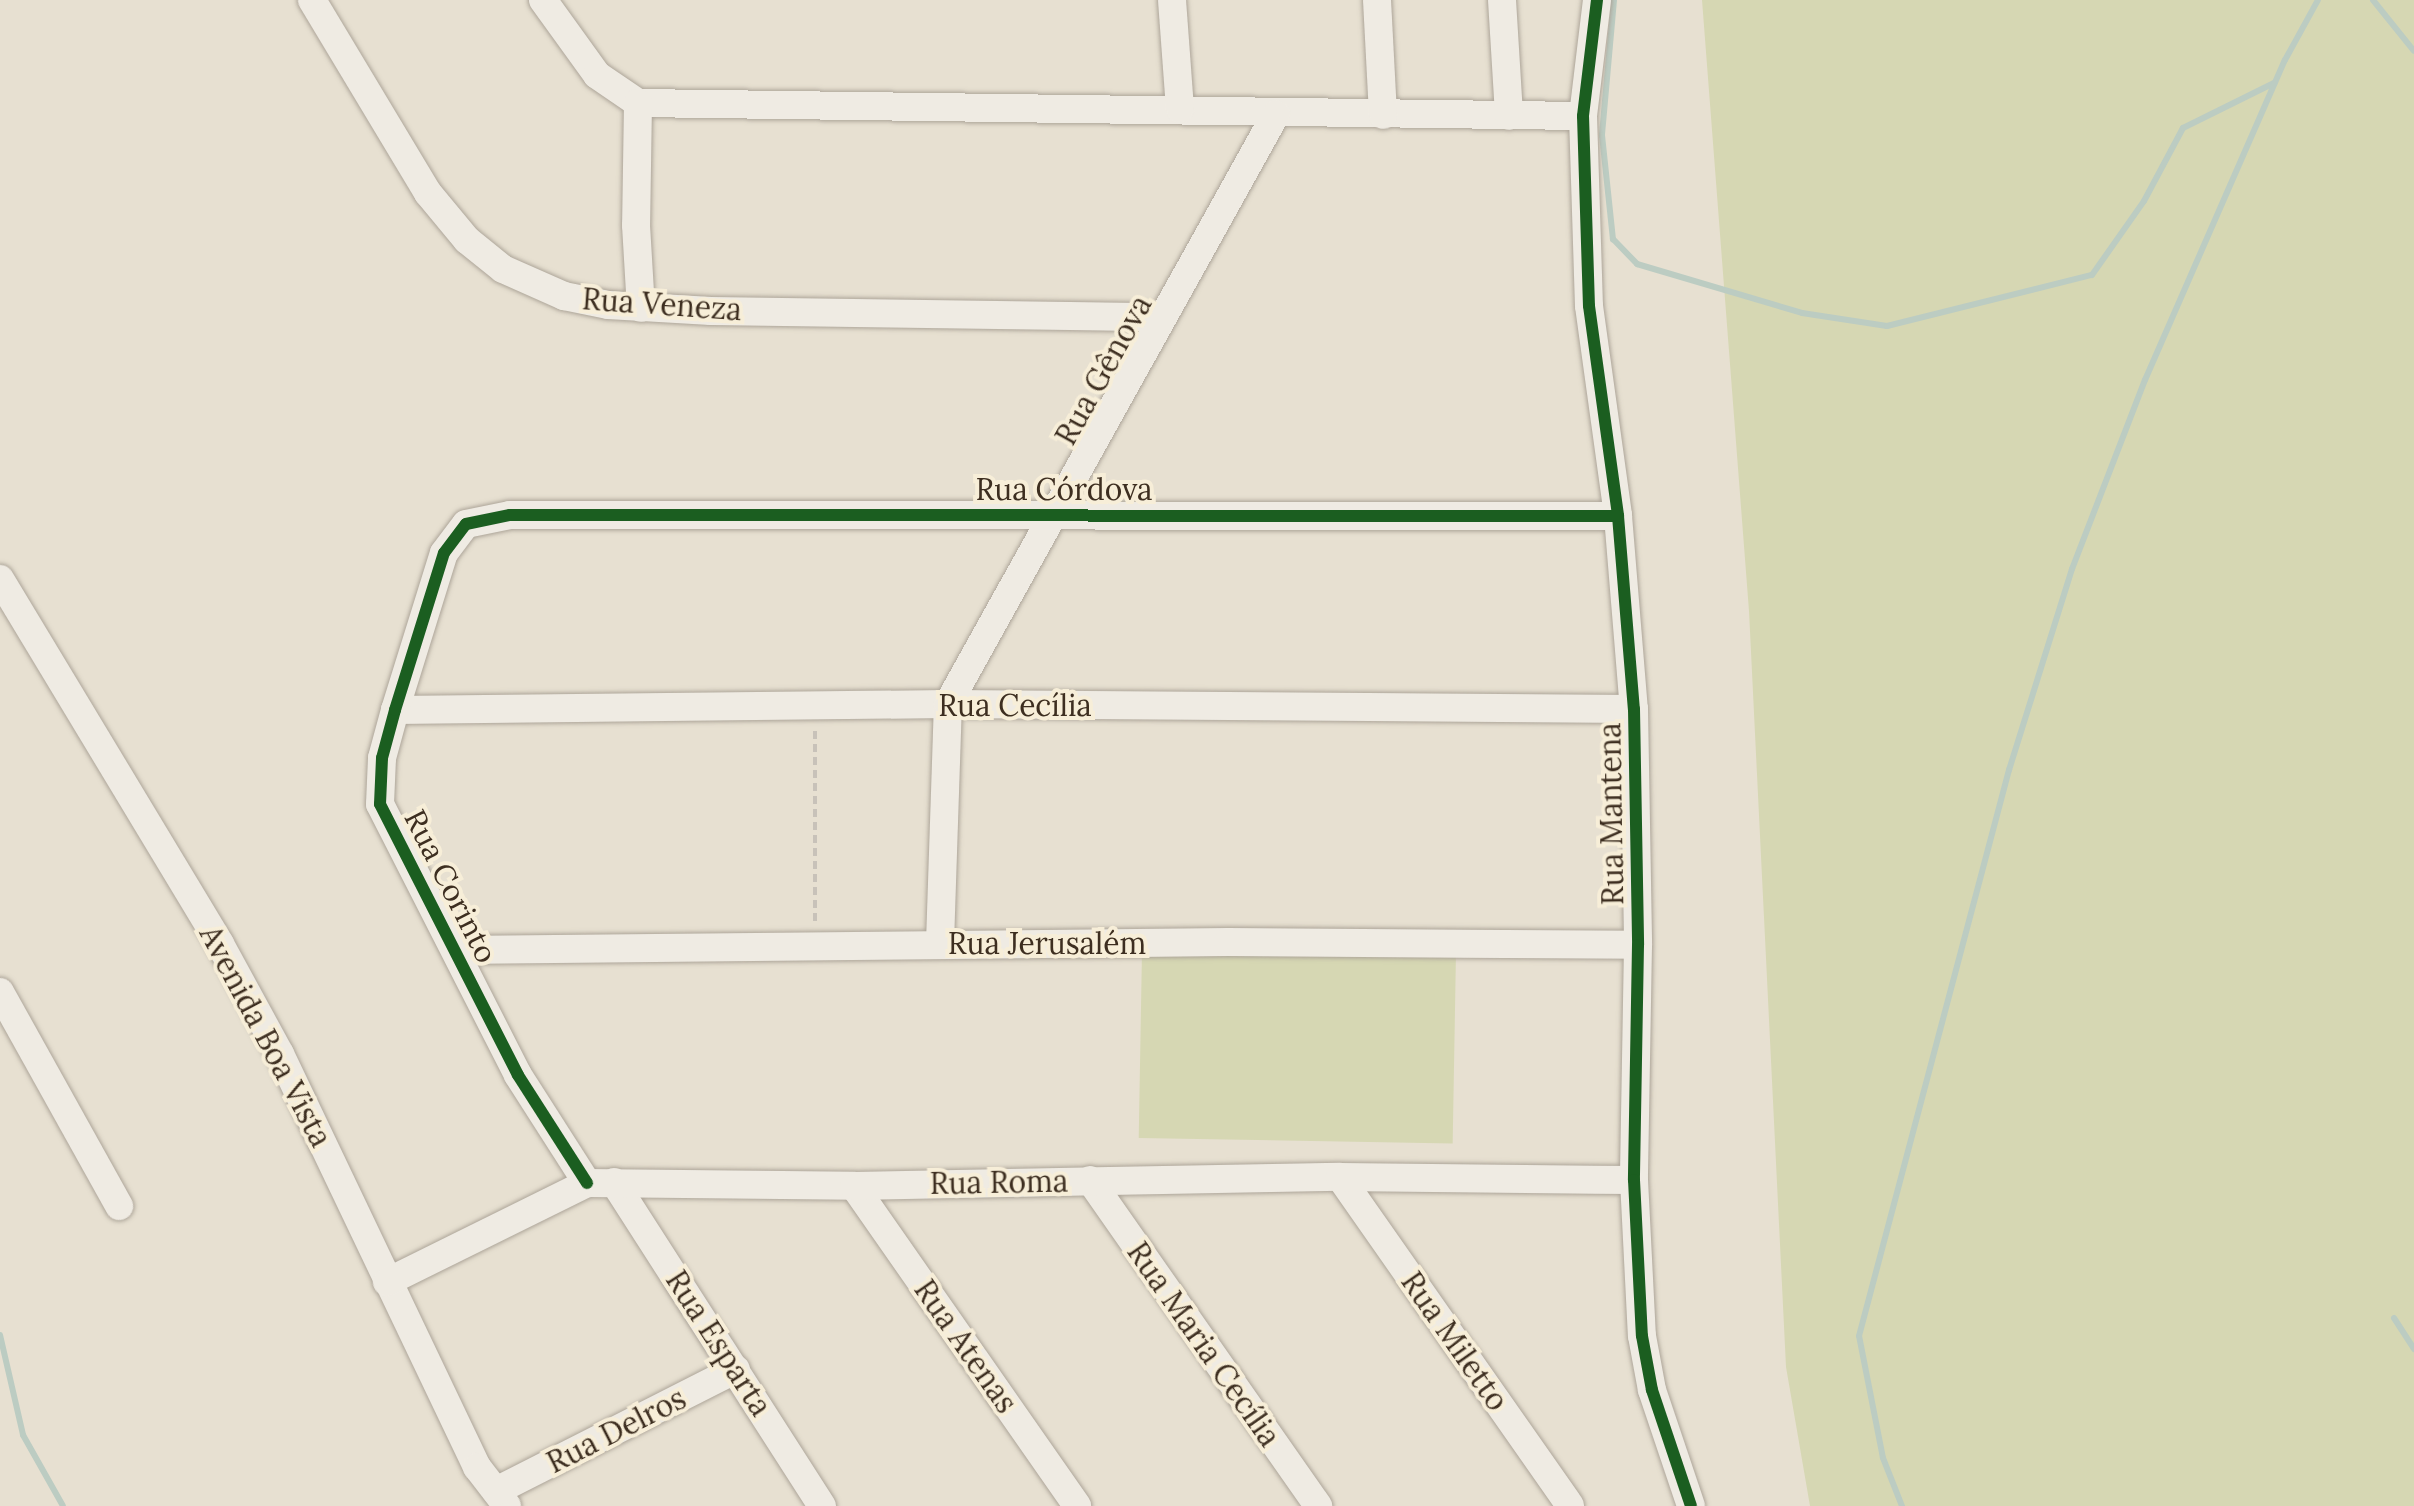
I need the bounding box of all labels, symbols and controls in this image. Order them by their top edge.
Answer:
street label: Rua Veneza [581,280,743,328]
street label: Rua Gênova [1047,289,1159,451]
street label: Rua Córdova [975,471,1153,507]
street label: Rua Cecília [938,687,1092,723]
street label: Rua Mantena [1591,722,1631,906]
street label: Rua Corinto [397,803,505,969]
street label: Avenida Boa Vista [192,919,340,1153]
street label: Rua Jerusalém [948,925,1146,961]
street label: Rua Roma [929,1163,1069,1201]
street label: Rua Maria Cecília [1120,1235,1288,1453]
street label: Rua Esparta [659,1263,779,1423]
street label: Rua Miletto [1394,1265,1516,1417]
street label: Rua Atenas [907,1273,1025,1419]
street label: Rua Delros [541,1380,691,1480]

